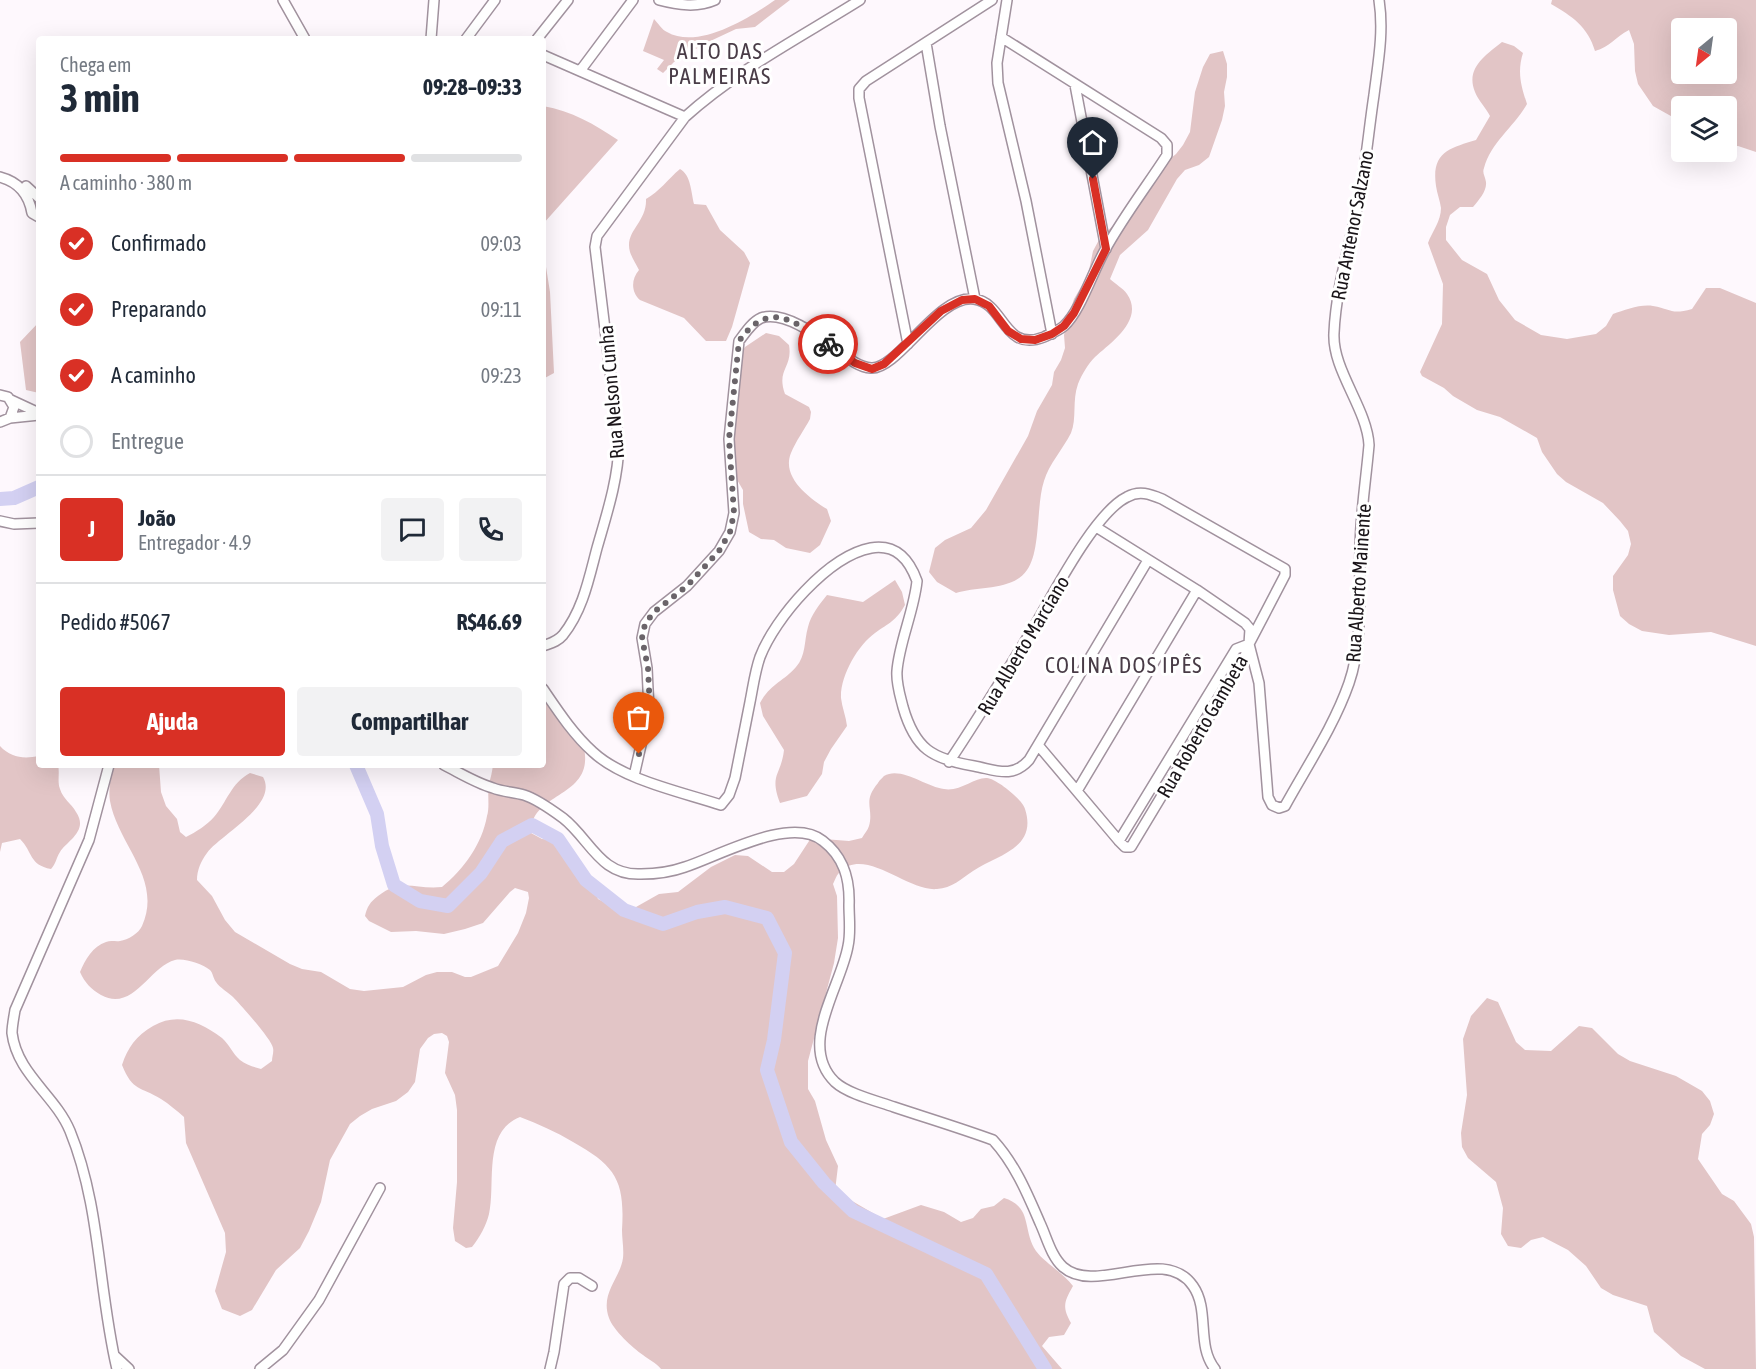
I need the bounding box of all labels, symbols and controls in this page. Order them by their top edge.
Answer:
north arrow [1671,18,1737,84]
map controls [1671,18,1737,162]
district label: ALTO DAS PALMEIRAS [668,38,772,89]
text: Chega em [60,53,132,76]
text: 09:28–09:33 [423,74,522,100]
text: 3 min [60,76,140,120]
button: layers [1671,96,1737,162]
pin [1067,117,1118,179]
icon: home [1076,126,1109,159]
street label: Rua Antenor Salzano [1326,148,1378,302]
text: A caminho · 380 m [60,171,192,194]
icon: check [60,227,93,260]
text: Confirmado [111,230,206,256]
text: 09:03 [480,232,522,255]
icon: check [60,293,93,326]
text: Preparando [111,296,207,322]
text: 09:11 [481,298,522,321]
courier [798,314,858,374]
street label: Rua Nelson Cunha [594,324,628,460]
icon: bike [812,328,845,361]
icon: check [60,359,93,392]
text: A caminho [111,362,196,388]
text: 09:23 [481,364,522,387]
text: Entregue [111,428,184,454]
button: chat [381,498,444,561]
button: phone [459,498,522,561]
street label: Rua Alberto Mainente [1341,503,1375,663]
text: João [138,505,176,531]
text: J [88,516,95,542]
text: Entregador · 4.9 [138,531,251,554]
street label: Rua Alberto Marciano [973,571,1073,719]
text: Pedido #5067 [60,609,171,635]
text: R$46.69 [456,609,522,635]
street label: Rua Roberto Gambeta [1152,651,1252,801]
district label: COLINA DOS IPÊS [1045,652,1203,678]
button: Ajuda [60,687,285,756]
button: Compartilhar [297,687,522,756]
pin [613,692,664,754]
icon: bag [622,701,655,734]

